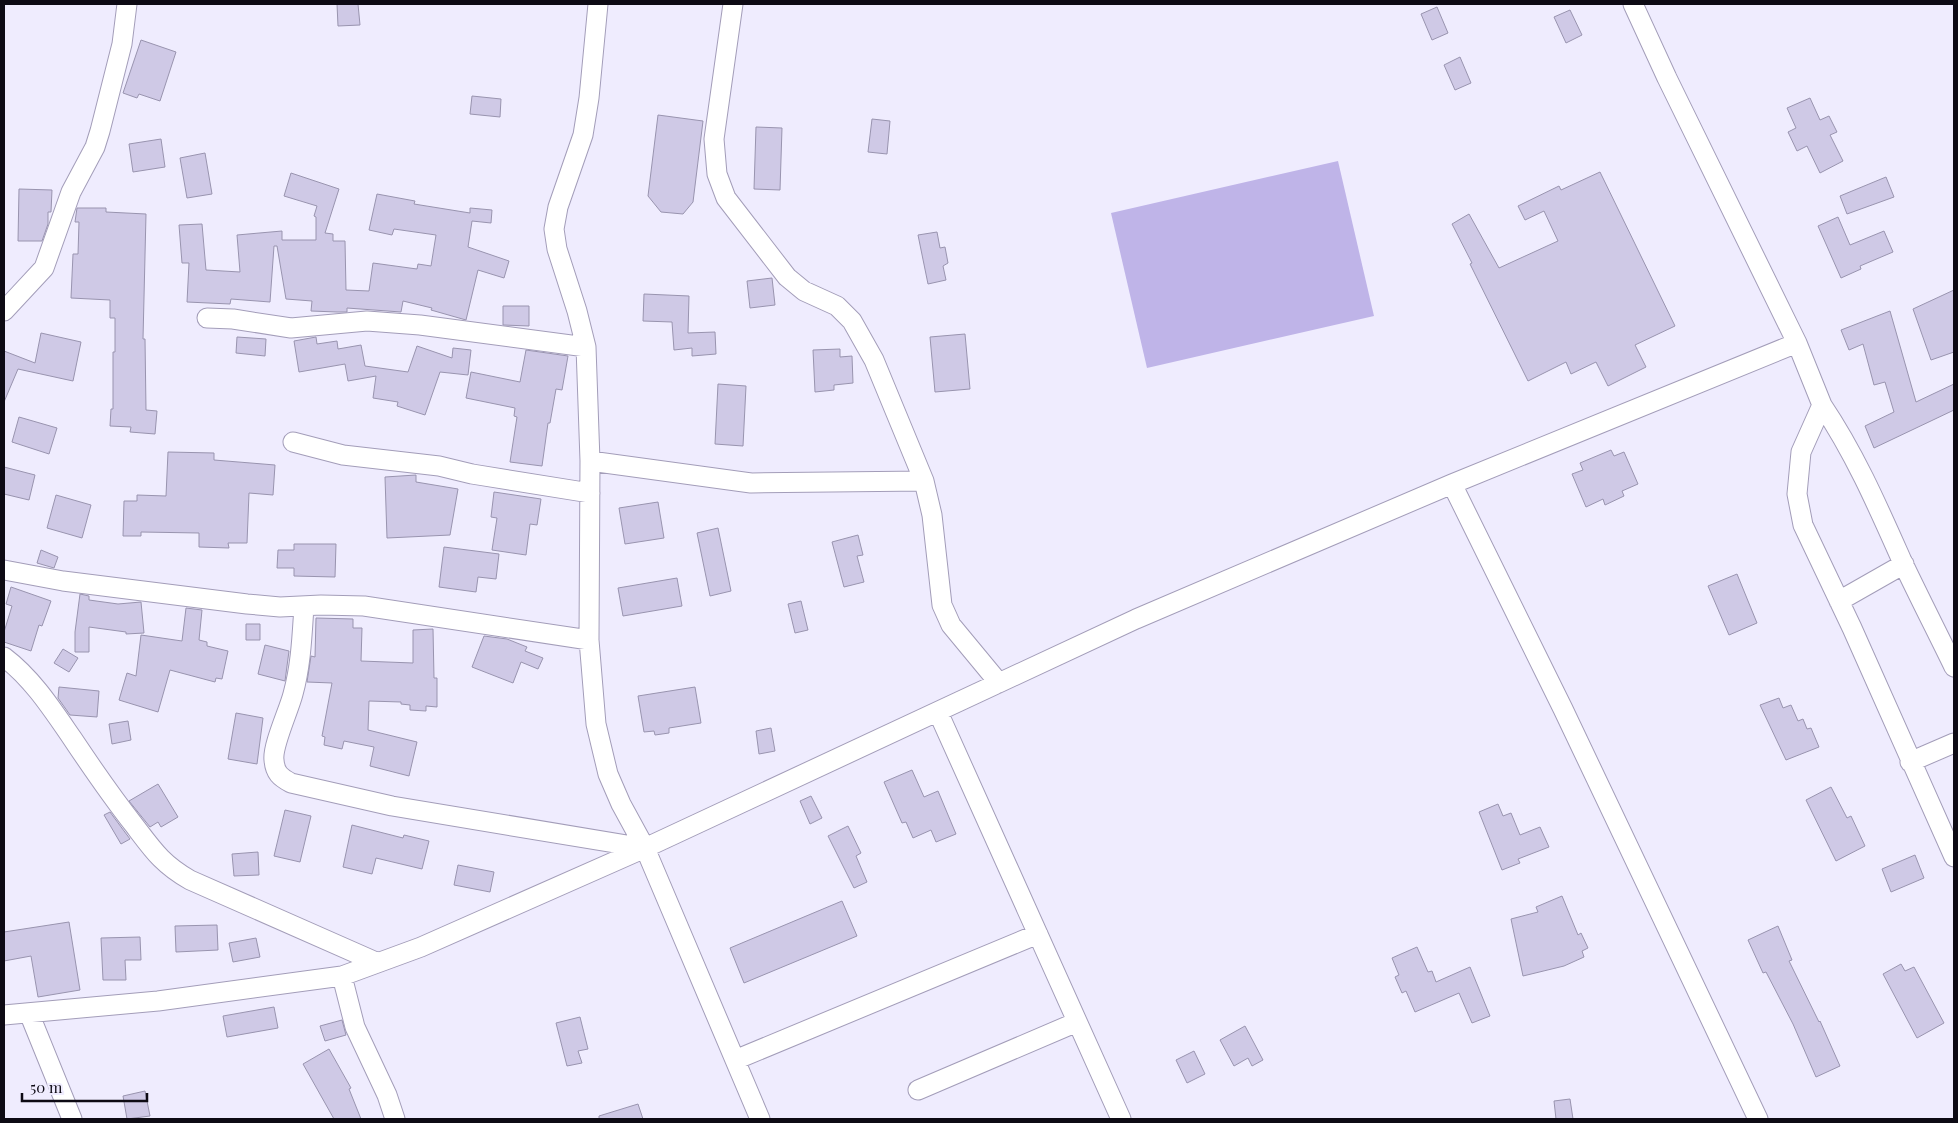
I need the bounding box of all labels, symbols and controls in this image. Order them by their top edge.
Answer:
scale bar [22,1070,148,1102]
text: 50 m [30,1077,63,1097]

